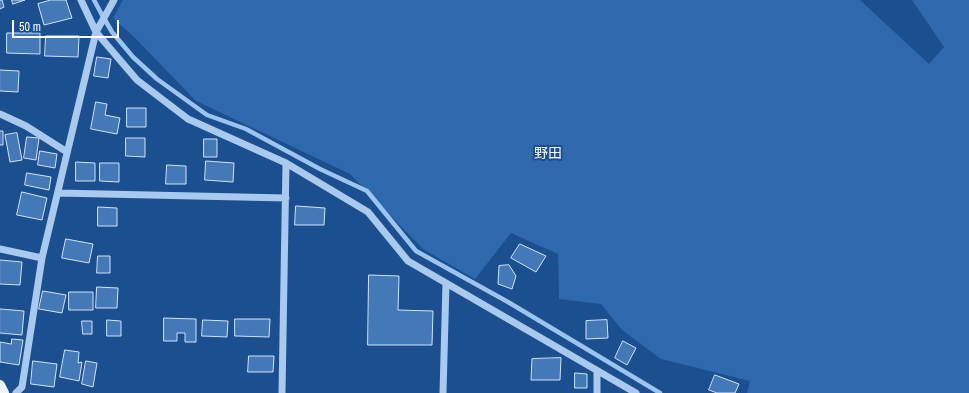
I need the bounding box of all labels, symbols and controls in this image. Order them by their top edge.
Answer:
scale bar [14,12,121,38]
text: 50 m [19,19,41,35]
district label: 野田 [534,146,562,162]

